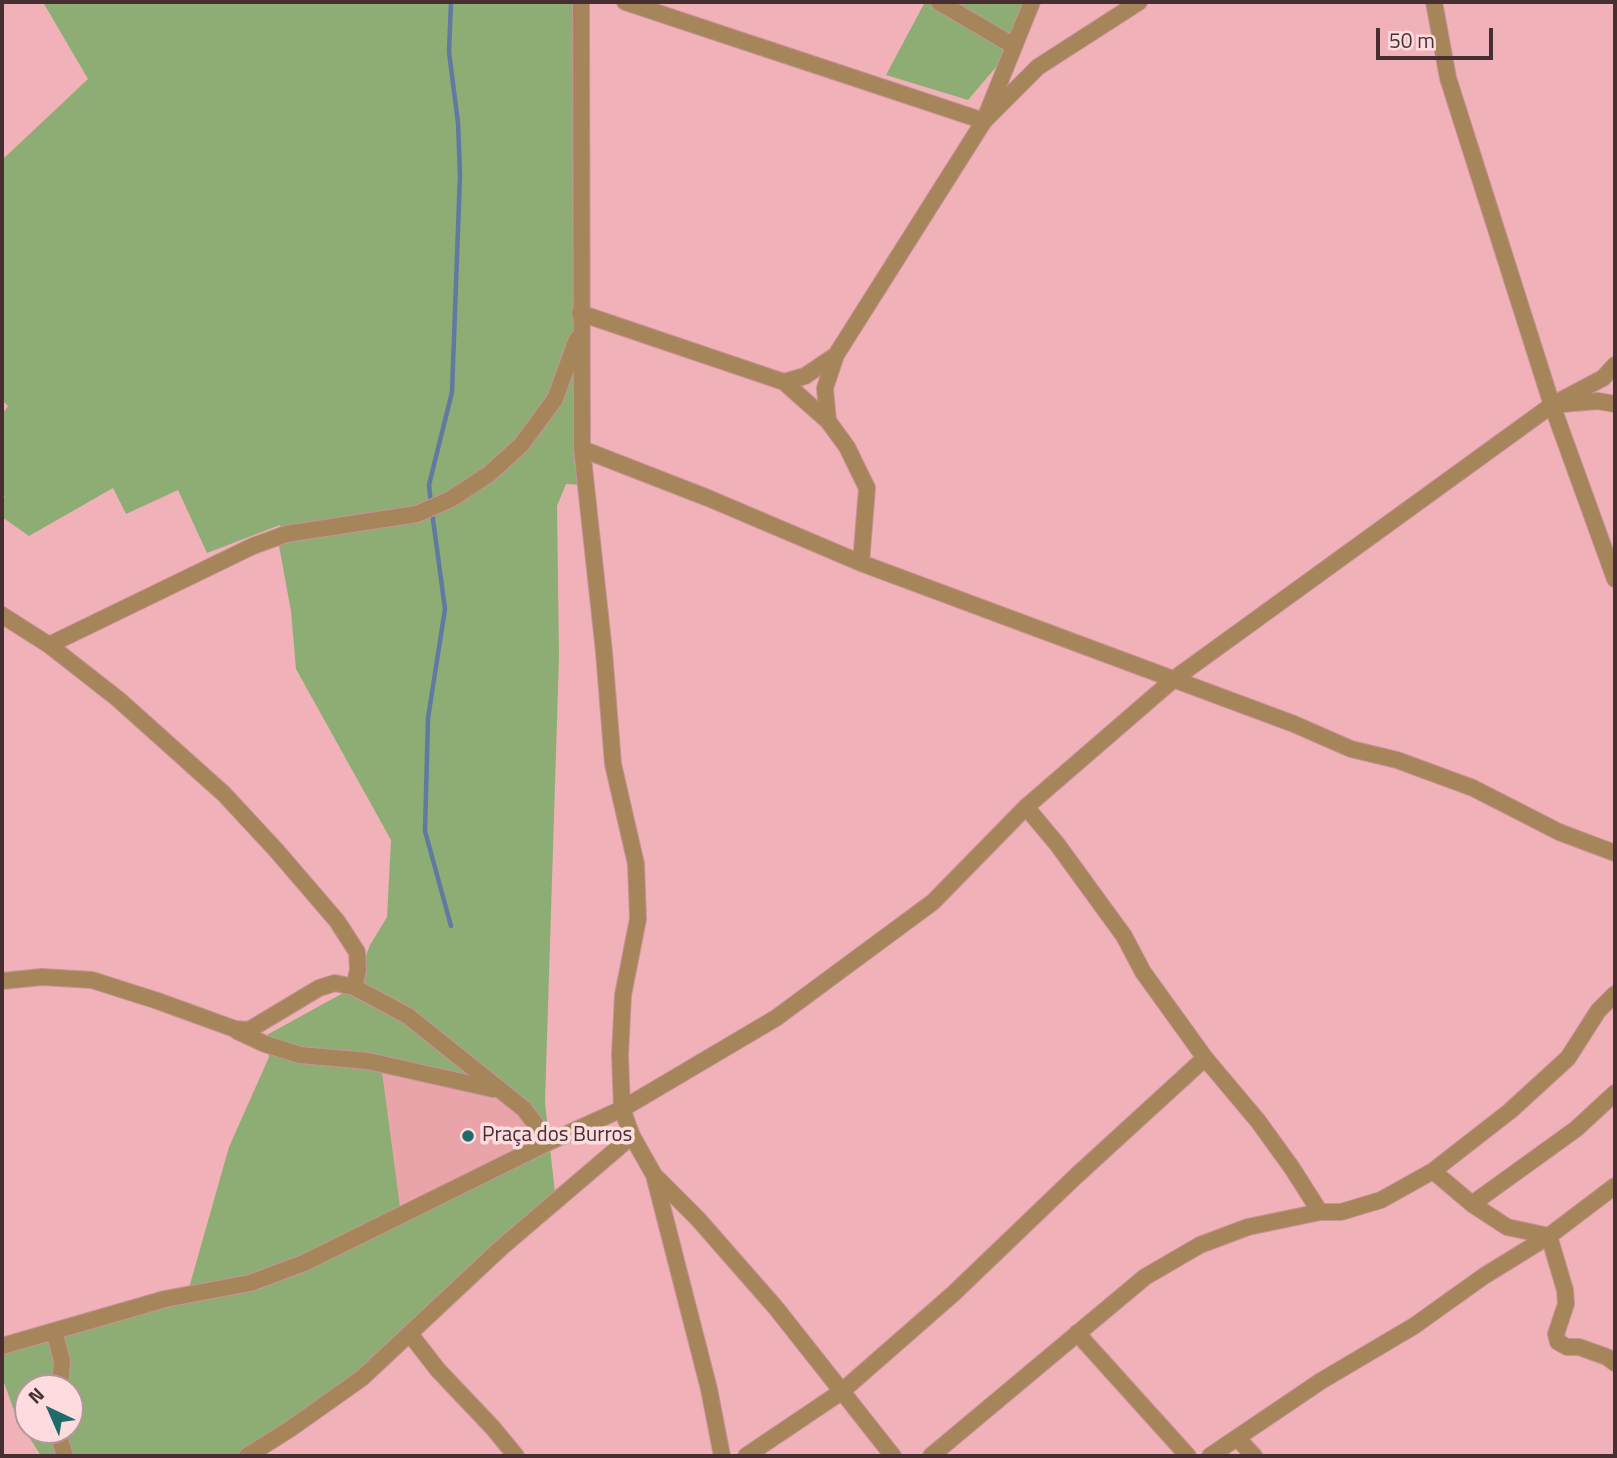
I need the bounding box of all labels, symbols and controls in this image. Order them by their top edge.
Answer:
scale bar [1379,14,1496,58]
text: 50 m [1389,24,1435,56]
place label: Praça dos Burros [482,1123,632,1149]
marker: Praça dos Burros [460,1128,476,1144]
north arrow [14,1374,84,1444]
text: N [21,1380,50,1410]

